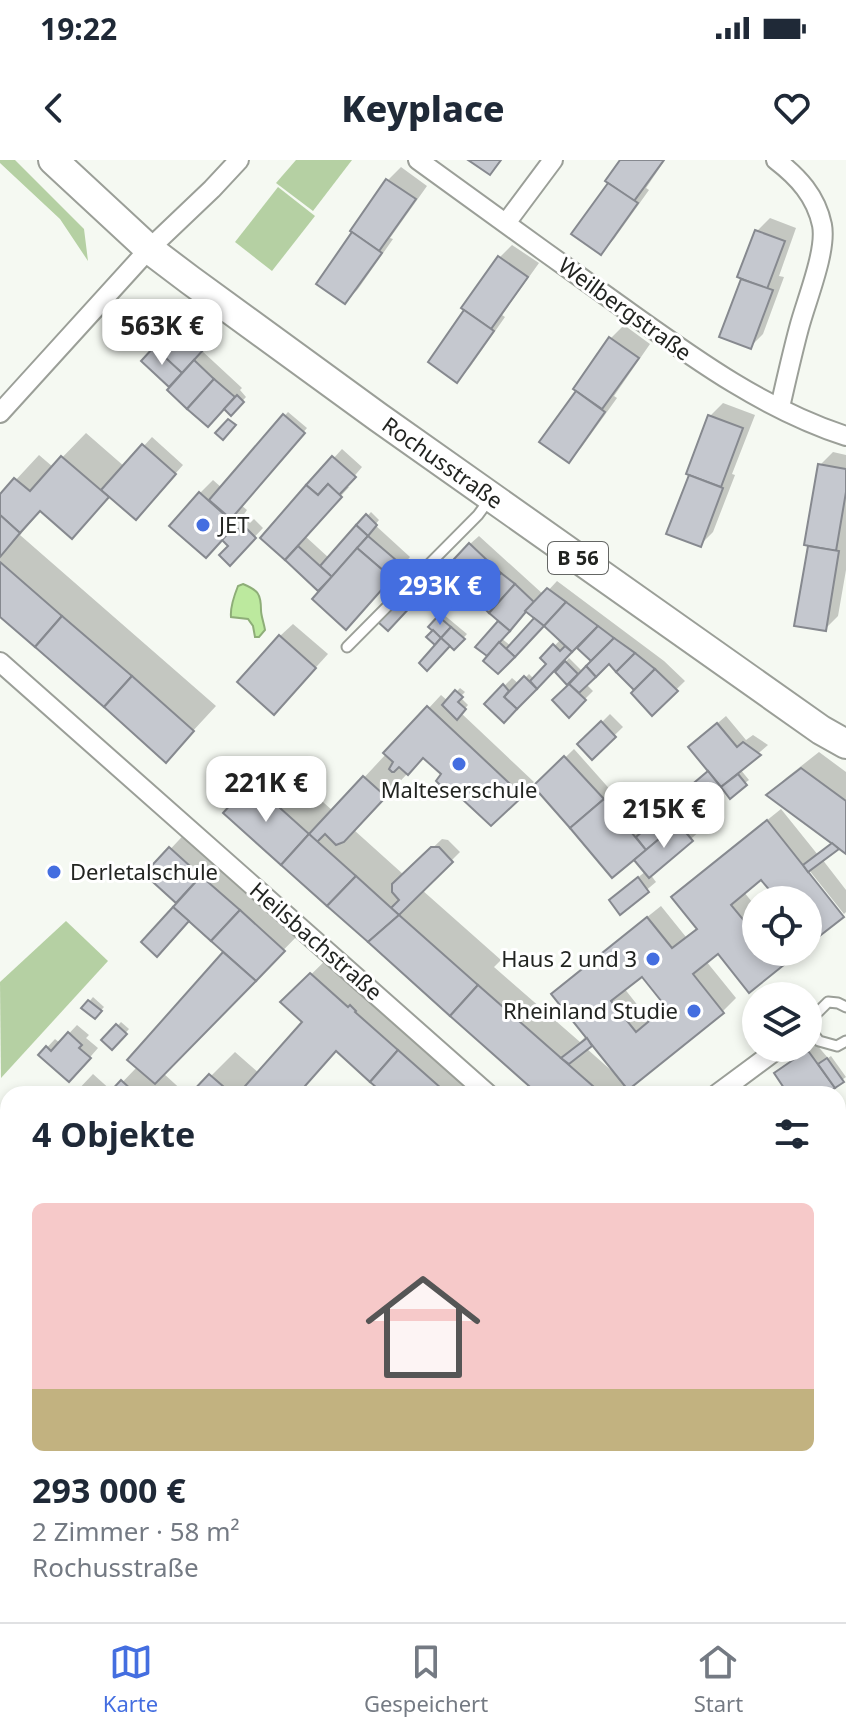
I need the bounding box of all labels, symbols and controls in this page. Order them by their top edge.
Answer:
text: 19:22 [40,8,117,49]
text: Keyplace [341,84,505,133]
icon: back [32,86,76,130]
icon: heart [770,86,814,130]
street label: Weilbergstraße [553,250,698,367]
pin: 563K € [97,299,227,367]
text: 563K € [120,307,204,343]
street label: Rochusstraße [377,409,509,515]
place label: JET [217,509,249,539]
marker: JET [194,516,212,534]
road number: B 56 [548,542,608,574]
pin: 293K € [375,559,505,627]
text: 293K € [398,567,482,603]
marker: Malteserschule [450,755,468,773]
pin: 221K € [201,756,331,824]
text: 221K € [224,764,308,800]
place label: Malteserschule [381,774,537,804]
pin: 215K € [599,782,729,850]
text: 215K € [622,790,706,826]
place label: Derletalschule [70,856,218,886]
marker: Derletalschule [45,863,63,881]
street label: Heilsbachstraße [244,874,389,1006]
map controls [742,886,822,1062]
button: locate [742,886,822,966]
place label: Haus 2 und 3 [501,943,637,973]
marker: Haus 2 und 3 [644,950,662,968]
button: layers [742,982,822,1062]
place label: Rheinland Studie [503,995,678,1025]
marker: Rheinland Studie [685,1002,703,1020]
text: 4 Objekte [32,1111,195,1157]
icon: filters [770,1112,814,1156]
icon: home [351,1255,495,1399]
text: 293 000 € [32,1467,186,1513]
text: 2 Zimmer · 58 m² [32,1513,240,1549]
text: Rochusstraße [32,1549,199,1585]
tab: Karte [103,1640,158,1718]
tab: Gespeichert [364,1640,488,1718]
tab: Start [694,1640,743,1718]

